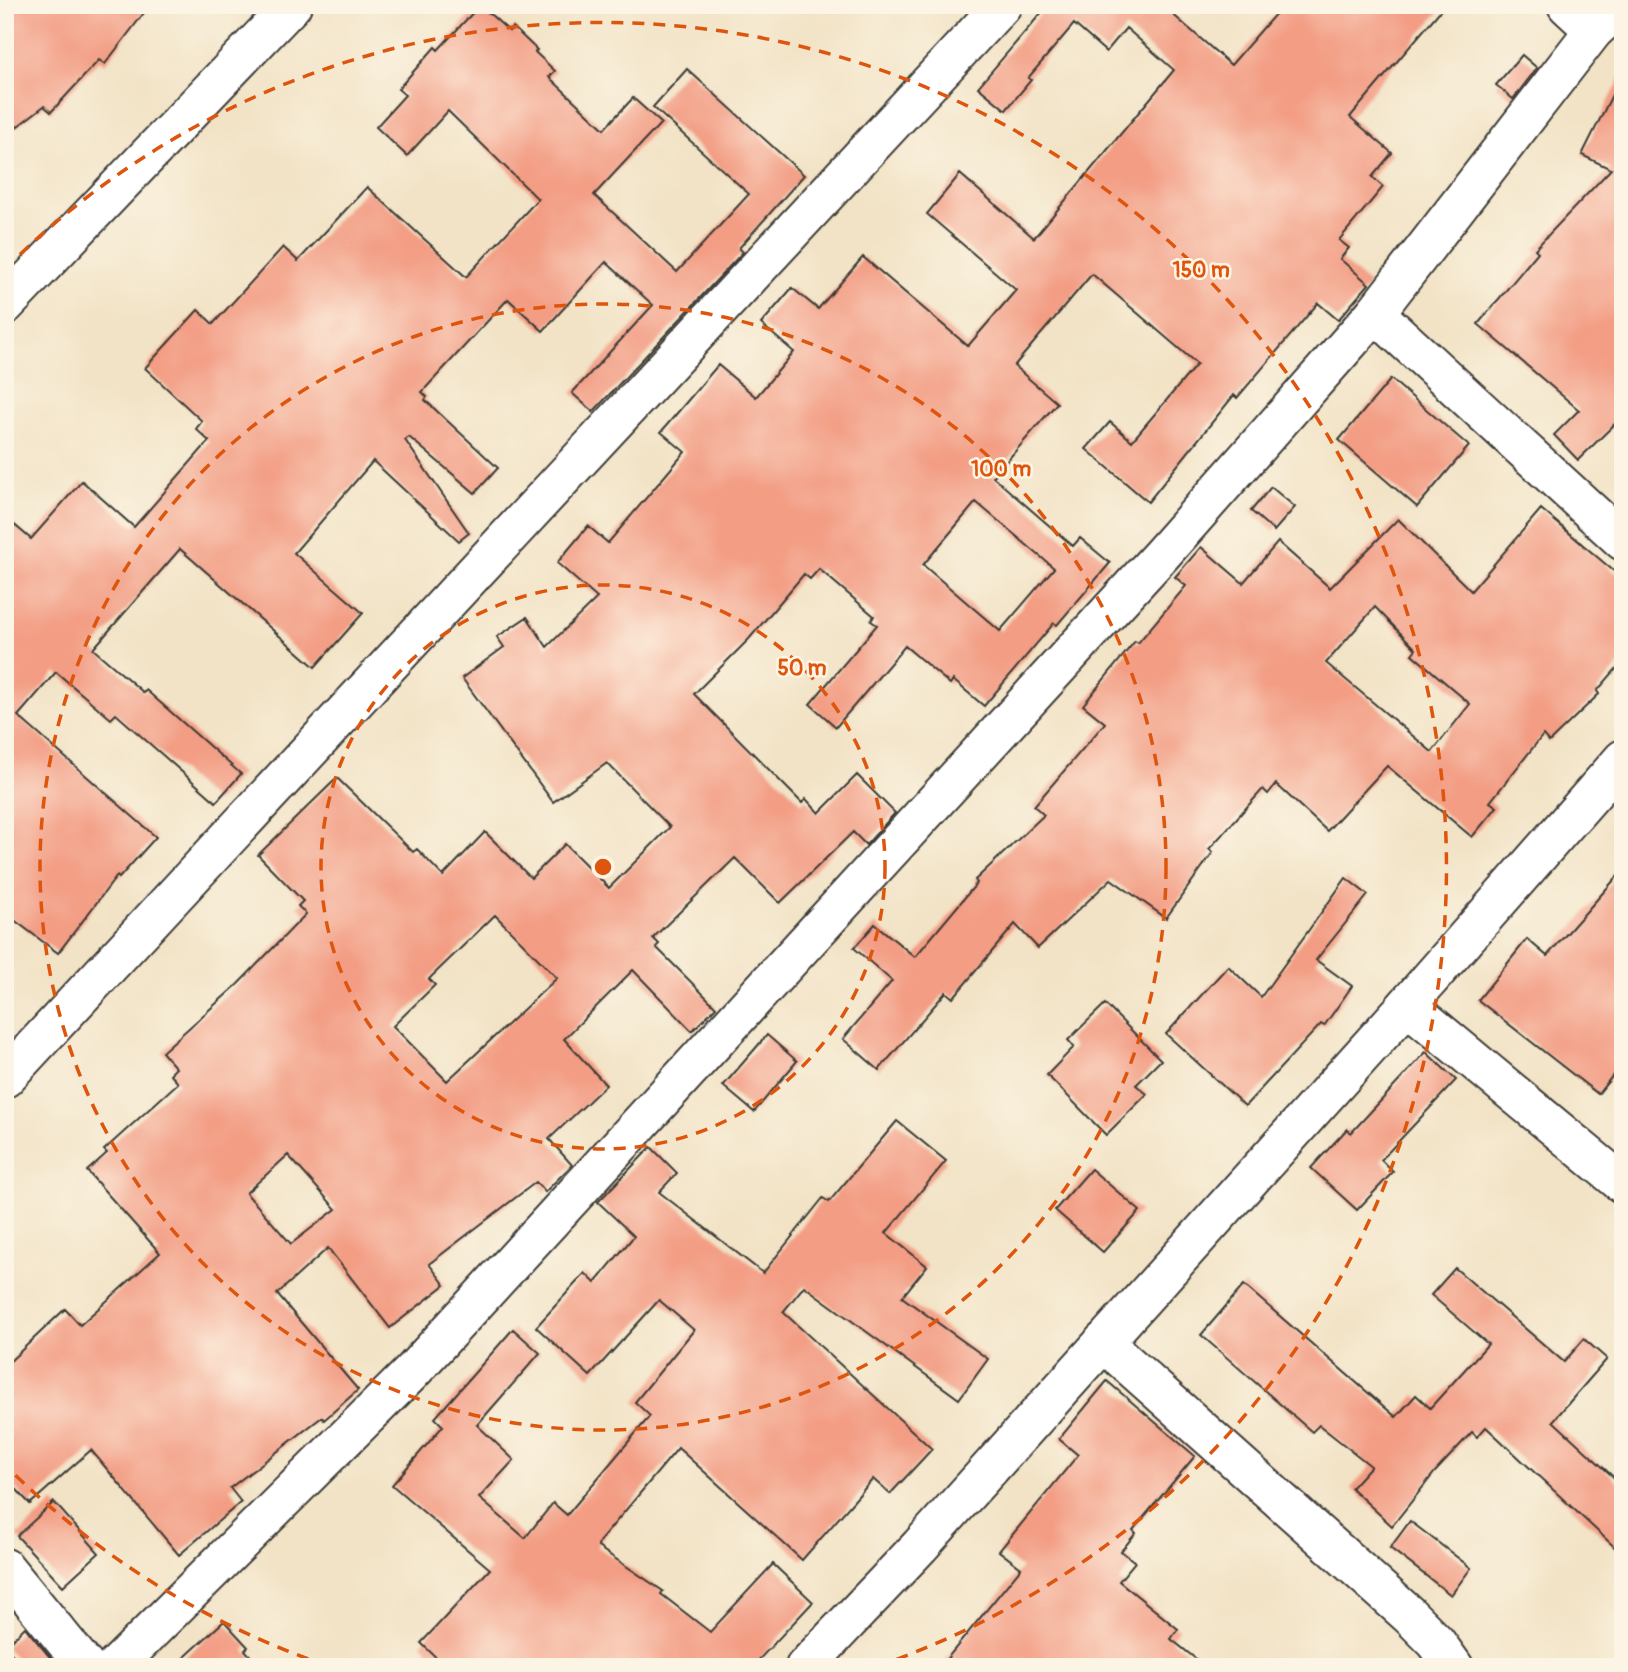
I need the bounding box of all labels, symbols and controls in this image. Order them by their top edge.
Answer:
text: 150 m [1172,257,1230,284]
text: 100 m [971,456,1031,483]
text: 50 m [778,655,827,682]
centre of rings [591,855,615,879]

